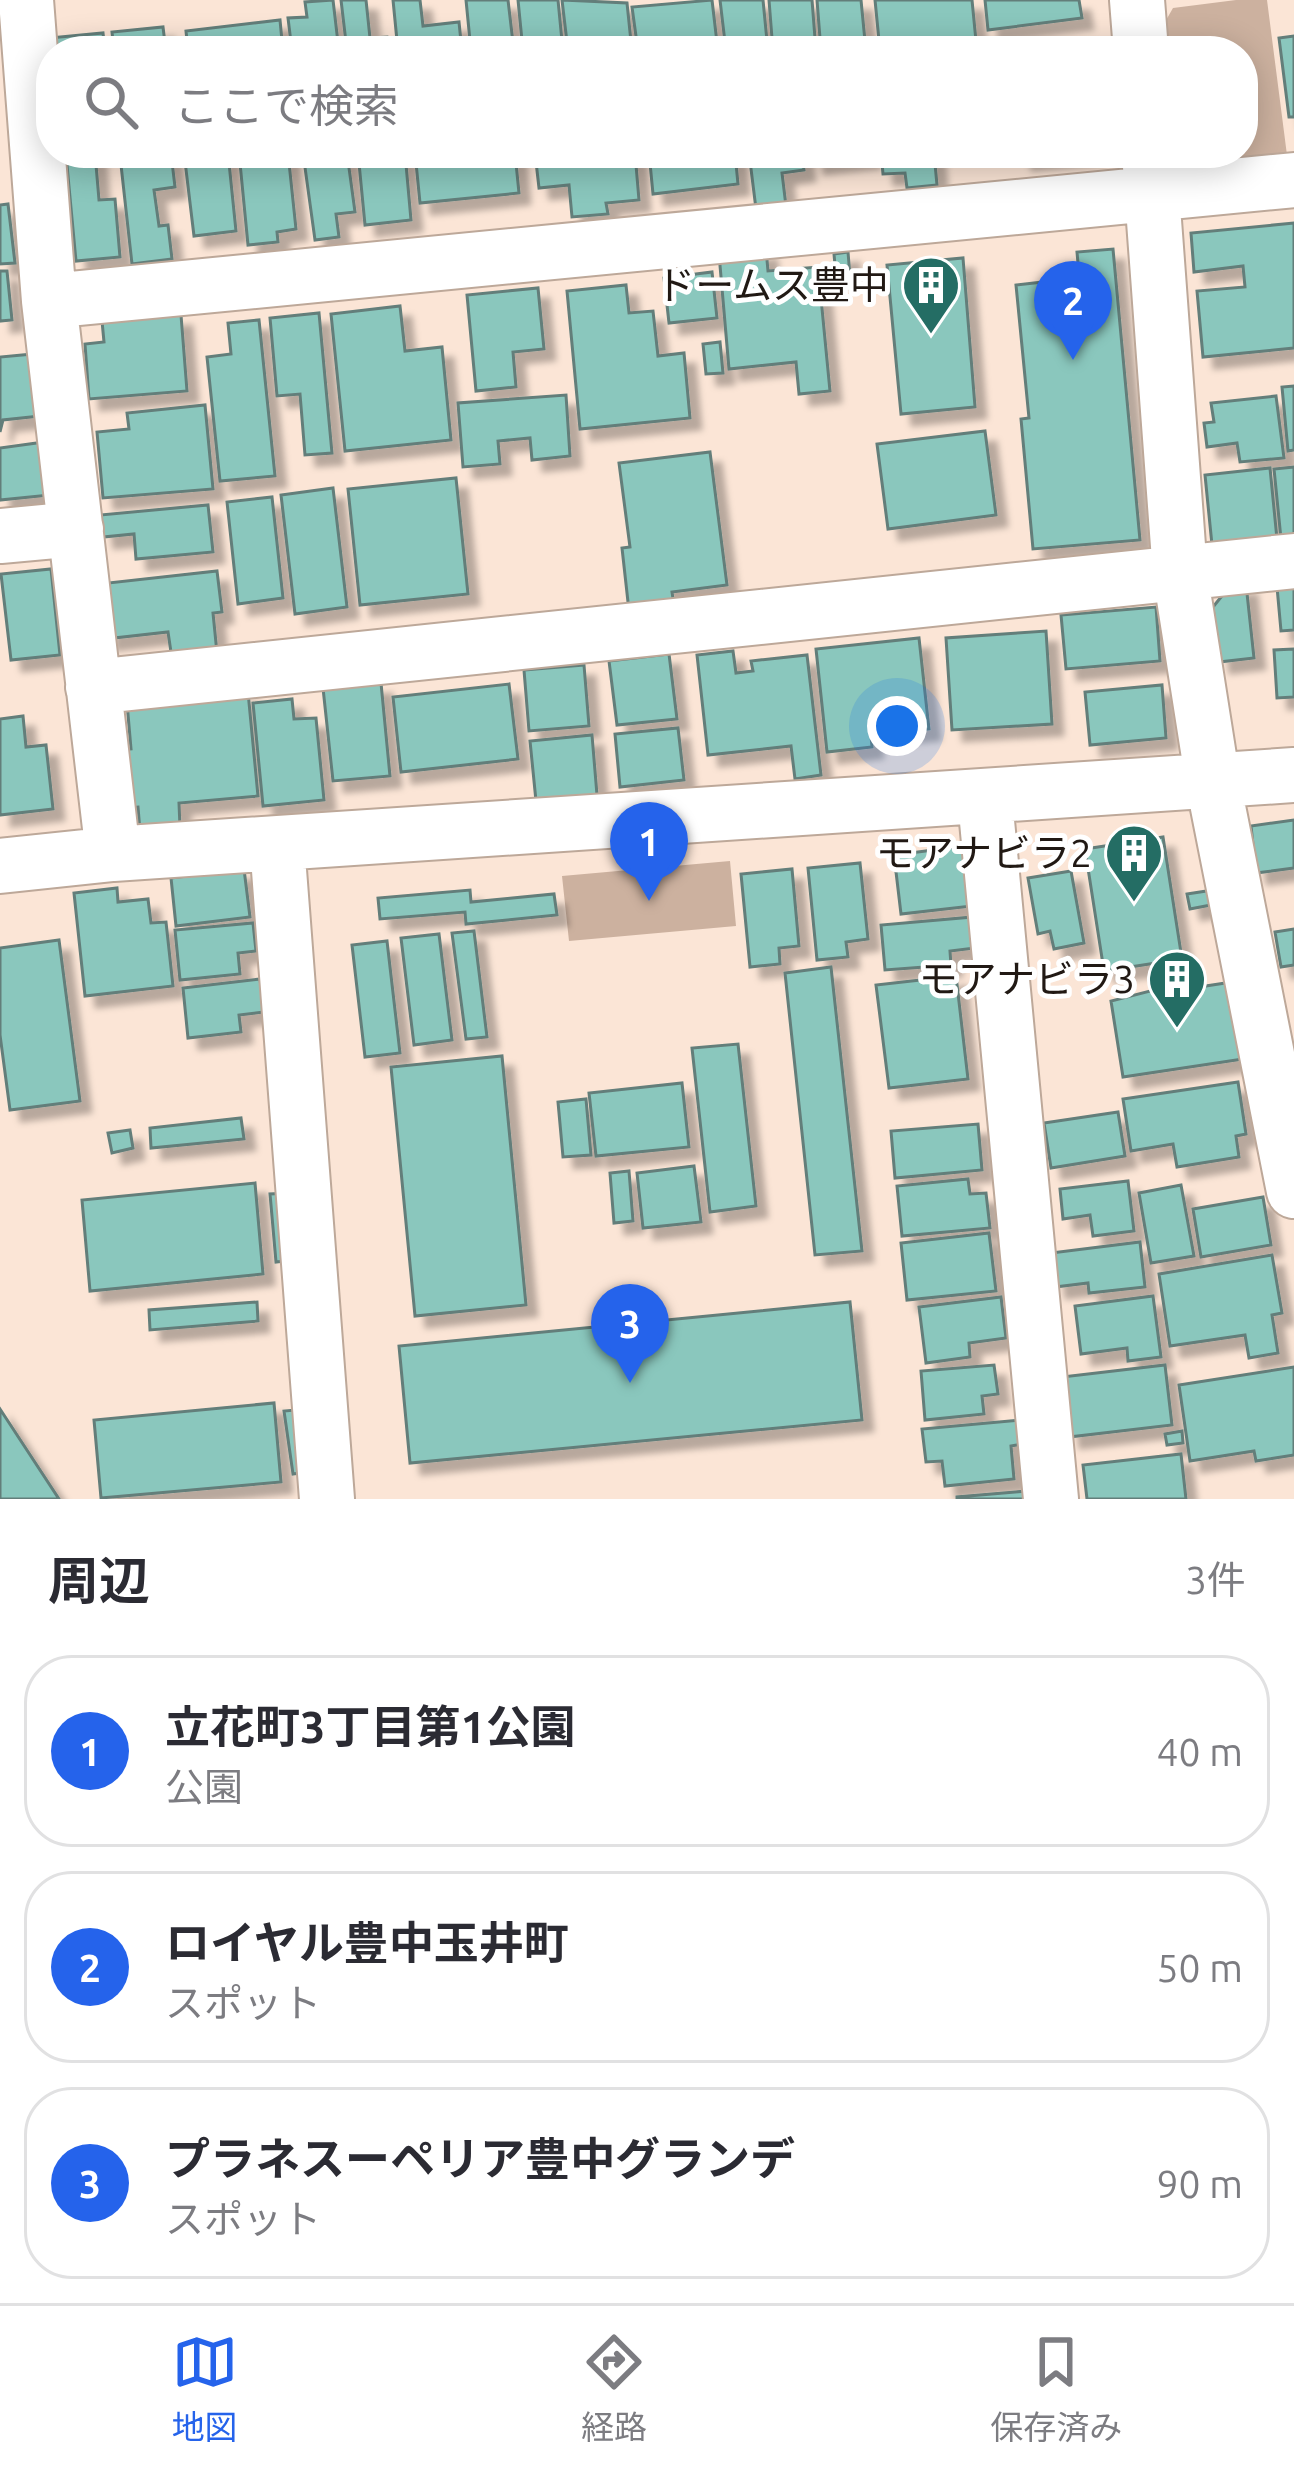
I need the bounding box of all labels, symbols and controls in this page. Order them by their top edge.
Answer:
search box [36,36,1258,168]
icon: search [78,69,144,135]
text: ここで検索 [174,80,399,131]
building icon: ドームス豊中 [900,254,962,336]
pin: 2 [1034,261,1112,360]
place label: ドームス豊中 [656,263,889,306]
your location [867,696,927,756]
pin: 1 [610,802,688,901]
building icon: モアナビラ2 [1103,822,1165,904]
place label: モアナビラ2 [876,831,1092,874]
building icon: モアナビラ3 [1146,948,1208,1030]
place label: モアナビラ3 [919,957,1135,1000]
pin: 3 [591,1284,669,1383]
text: 周辺 [48,1551,150,1609]
text: 3件 [1185,1558,1246,1601]
text: 立花町3丁目第1公園 [165,1701,576,1752]
text: 1 [79,1730,101,1773]
text: 40 m [1156,1730,1243,1773]
text: 公園 [165,1765,243,1808]
text: ロイヤル豊中玉井町 [165,1917,569,1968]
text: 2 [79,1946,101,1989]
text: 50 m [1156,1946,1243,1989]
text: スポット [165,1981,321,2024]
text: プラネスーペリア豊中グランデ [165,2133,795,2184]
text: 3 [79,2162,101,2205]
text: 90 m [1156,2162,1243,2205]
text: スポット [165,2197,321,2240]
tab: 地図 [172,2329,238,2449]
tab: 経路 [581,2329,647,2449]
tab: 保存済み [990,2329,1122,2449]

